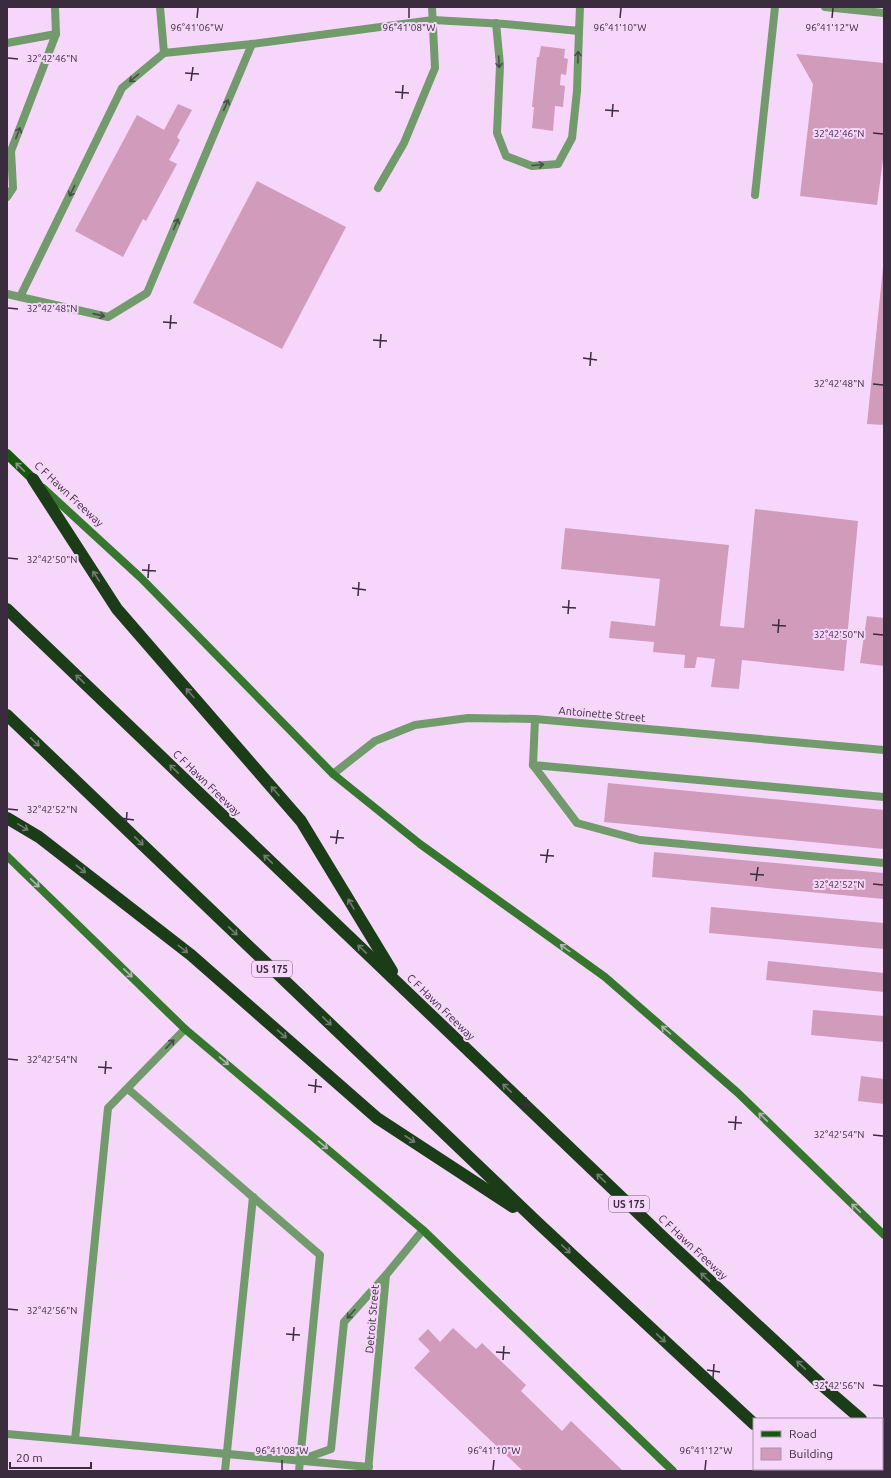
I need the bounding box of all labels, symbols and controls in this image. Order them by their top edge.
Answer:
text: 96°41'06"W [171,22,223,33]
text: 96°41'08"W [383,22,435,33]
text: 96°41'10"W [594,22,646,33]
text: 96°41'12"W [806,22,858,33]
one-way arrow [574,51,582,64]
text: 32°42'46"N [27,53,77,64]
one-way arrow [495,55,503,68]
one-way arrow [129,74,139,83]
one-way arrow [223,99,231,111]
one-way arrow [14,128,22,140]
text: 32°42'46"N [814,128,864,139]
one-way arrow [531,162,544,169]
one-way arrow [68,185,75,197]
one-way arrow [173,219,180,231]
text: 32°42'48"N [27,303,77,314]
one-way arrow [92,311,105,319]
text: 32°42'48"N [814,378,864,389]
street label: C F Hawn Freeway [32,459,106,529]
one-way arrow [15,462,25,471]
text: 32°42'50"N [27,554,77,565]
one-way arrow [92,571,100,582]
text: 32°42'50"N [814,629,864,640]
one-way arrow [75,674,85,684]
one-way arrow [186,688,195,698]
street label: Antoinette Street [558,704,647,724]
one-way arrow [30,737,40,747]
street label: C F Hawn Freeway [171,748,244,819]
one-way arrow [169,764,179,774]
one-way arrow [271,786,280,797]
text: 32°42'52"N [27,804,77,815]
one-way arrow [17,824,29,832]
one-way arrow [134,837,144,846]
one-way arrow [263,854,273,864]
one-way arrow [75,865,86,874]
one-way arrow [30,878,40,888]
text: 32°42'52"N [814,879,864,890]
one-way arrow [347,899,355,910]
one-way arrow [228,926,238,936]
one-way arrow [357,944,367,953]
one-way arrow [560,944,571,952]
one-way arrow [178,945,189,954]
road number: US 175 [252,961,292,977]
one-way arrow [123,969,133,978]
street label: C F Hawn Freeway [405,972,478,1043]
one-way arrow [322,1016,332,1026]
one-way arrow [661,1026,671,1035]
one-way arrow [276,1030,287,1039]
one-way arrow [166,1039,175,1049]
text: 32°42'54"N [27,1054,77,1065]
one-way arrow [218,1057,229,1066]
one-way arrow [502,1083,512,1092]
one-way arrow [758,1112,768,1122]
text: 32°42'54"N [814,1129,864,1140]
one-way arrow [404,1135,415,1143]
one-way arrow [318,1141,328,1150]
one-way arrow [596,1173,606,1182]
road number: US 175 [609,1196,649,1212]
one-way arrow [851,1203,861,1213]
street label: C F Hawn Freeway [656,1212,730,1282]
one-way arrow [561,1244,571,1254]
one-way arrow [700,1272,711,1281]
street label: Detroit Street [363,1283,381,1354]
text: 32°42'56"N [27,1305,77,1316]
one-way arrow [346,1309,356,1319]
one-way arrow [656,1333,666,1342]
one-way arrow [796,1361,806,1370]
text: 32°42'56"N [814,1380,864,1391]
legend [753,1418,883,1470]
text: Road [789,1427,817,1440]
scale bar [10,1444,91,1470]
text: 96°41'08"W [256,1445,308,1456]
text: 96°41'10"W [468,1445,520,1456]
text: 96°41'12"W [680,1445,732,1456]
text: Building [789,1447,833,1460]
text: 20 m [16,1451,43,1464]

